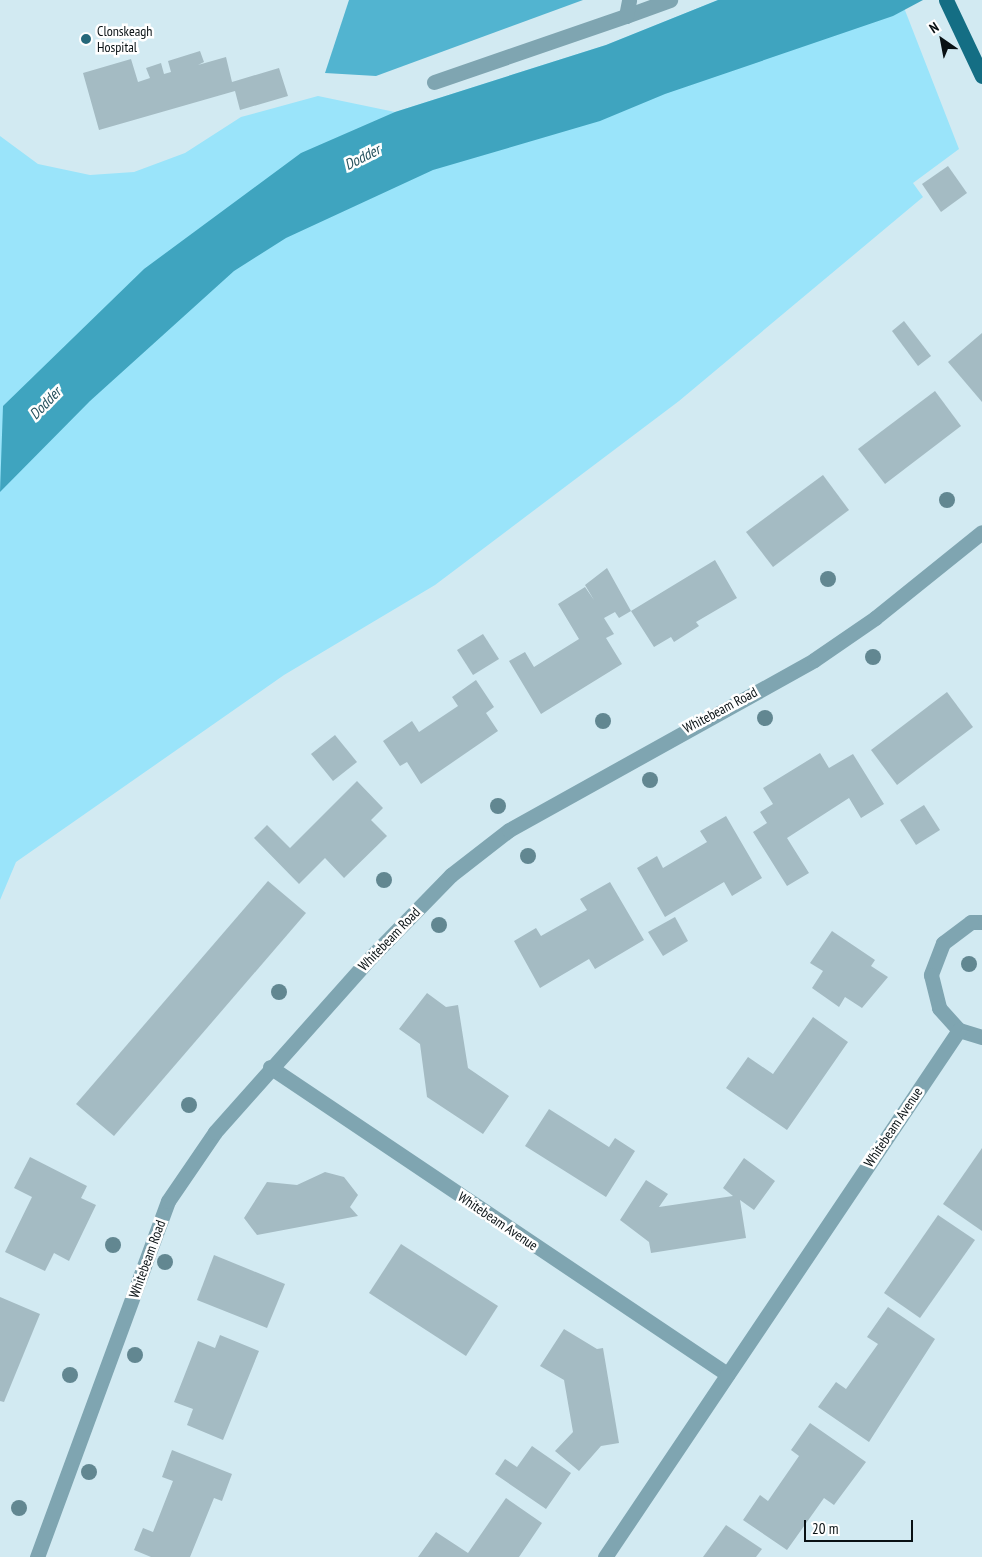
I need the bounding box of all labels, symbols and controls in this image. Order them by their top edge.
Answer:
north arrow [917,15,967,65]
text: N [926,18,942,37]
place label: Clonskeagh Hospital [97,23,152,56]
marker: Clonskeagh Hospital [79,32,93,46]
water label: Dodder [341,140,383,174]
water label: Dodder [25,383,65,423]
street label: Whitebeam Road [680,683,760,737]
street label: Whitebeam Road [355,904,423,974]
street label: Whitebeam Avenue [860,1084,926,1170]
street label: Whitebeam Avenue [455,1188,541,1254]
street label: Whitebeam Road [125,1218,169,1300]
scale bar [807,1510,916,1542]
text: 20 m [812,1519,838,1538]

